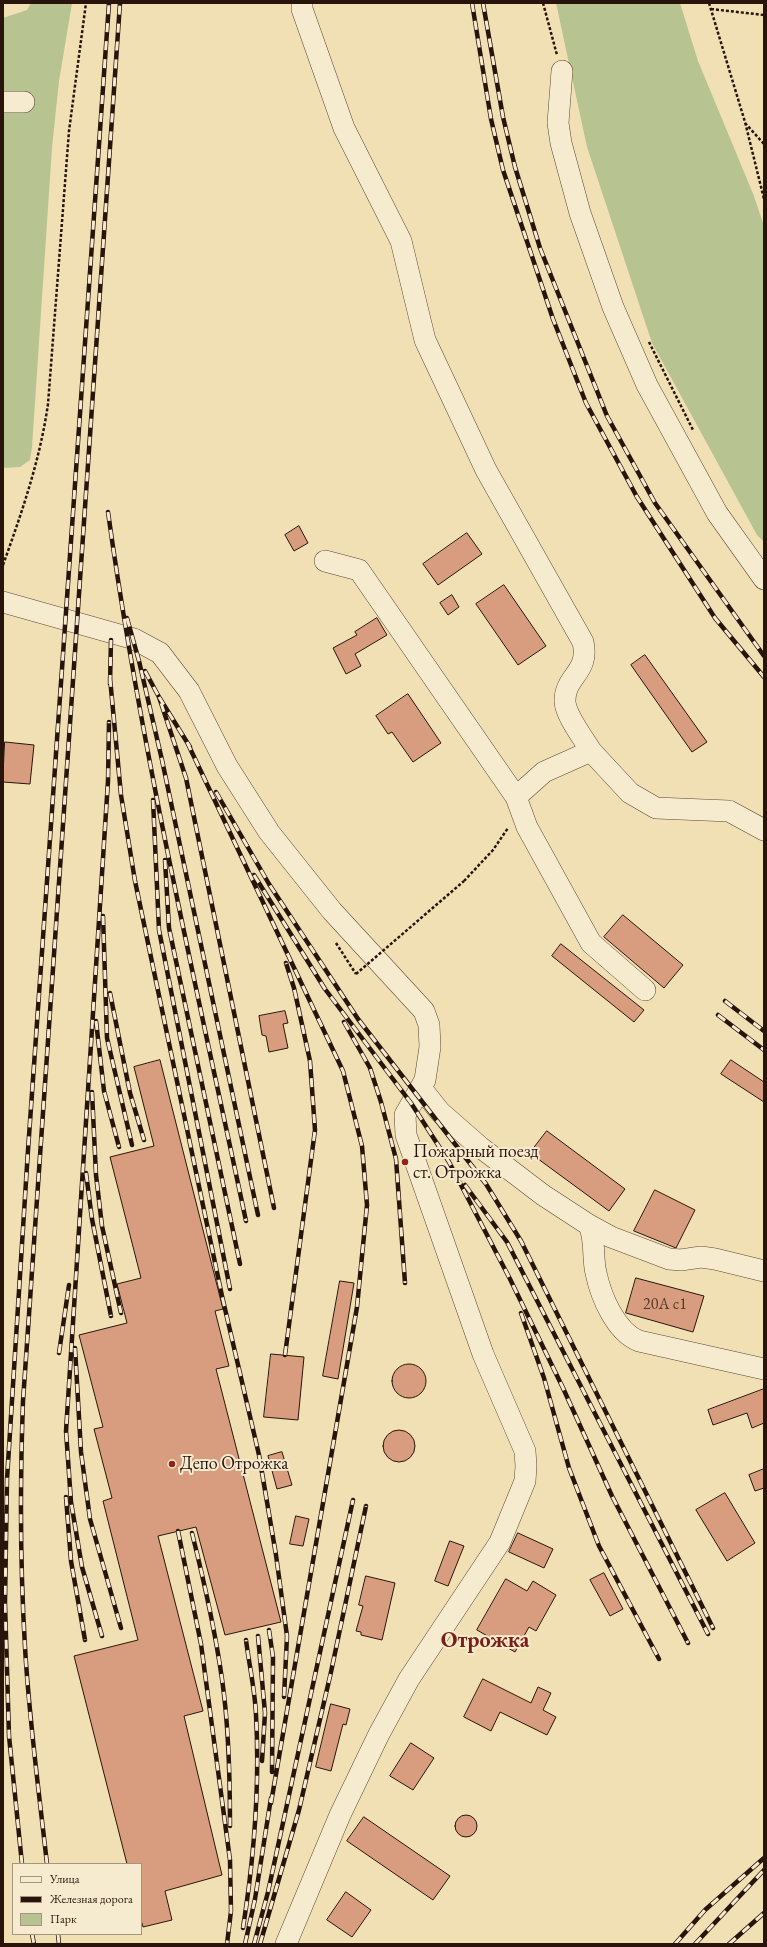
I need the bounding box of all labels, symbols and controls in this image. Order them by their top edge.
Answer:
place label: Пожарный поезд ст. Отрожка [413,1141,538,1184]
marker: Пожарный поезд ст. Отрожка [400,1157,410,1167]
house number: 20А с1 [643,1295,687,1315]
place label: Депо Отрожка [180,1453,288,1475]
marker: Депо Отрожка [167,1459,177,1469]
district label: Отрожка [441,1628,529,1654]
legend [12,1863,142,1935]
text: Улица [50,1871,80,1887]
text: Железная дорога [50,1891,133,1907]
text: Парк [50,1911,77,1927]

